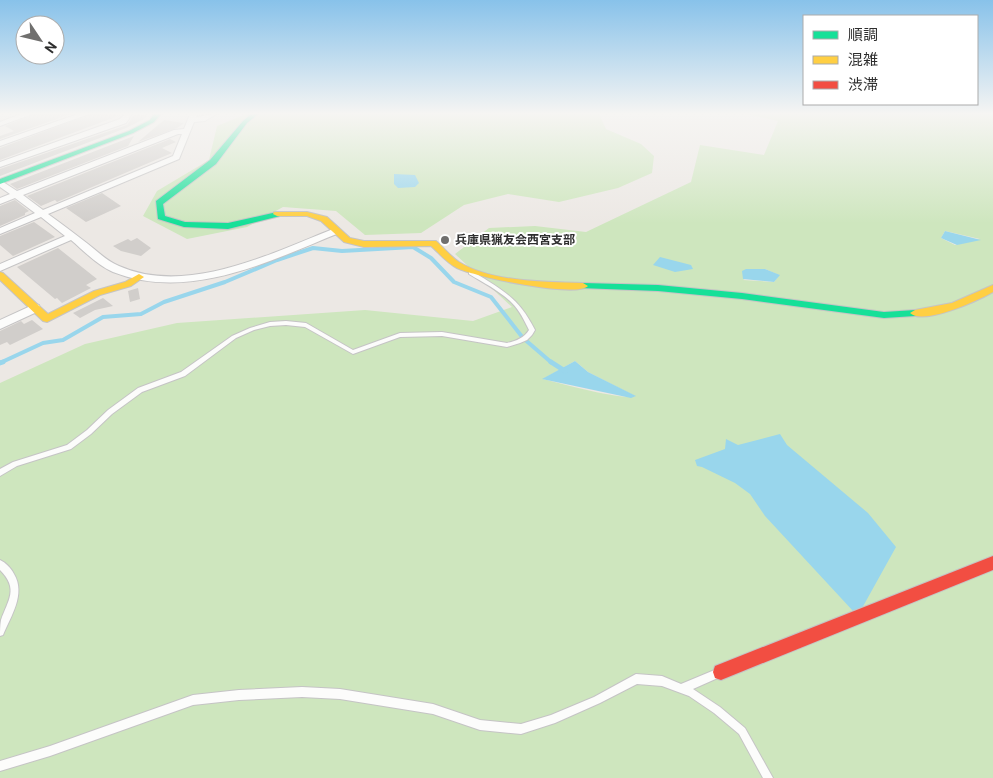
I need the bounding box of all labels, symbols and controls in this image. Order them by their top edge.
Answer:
north arrow [15,15,65,65]
legend [803,15,978,105]
text: 順調 [848,26,878,44]
text: N [41,39,60,56]
text: 混雑 [848,51,878,69]
text: 渋滞 [848,76,878,94]
place label: 兵庫県猟友会西宮支部 [455,233,575,247]
marker: 兵庫県猟友会西宮支部 [439,234,451,246]

